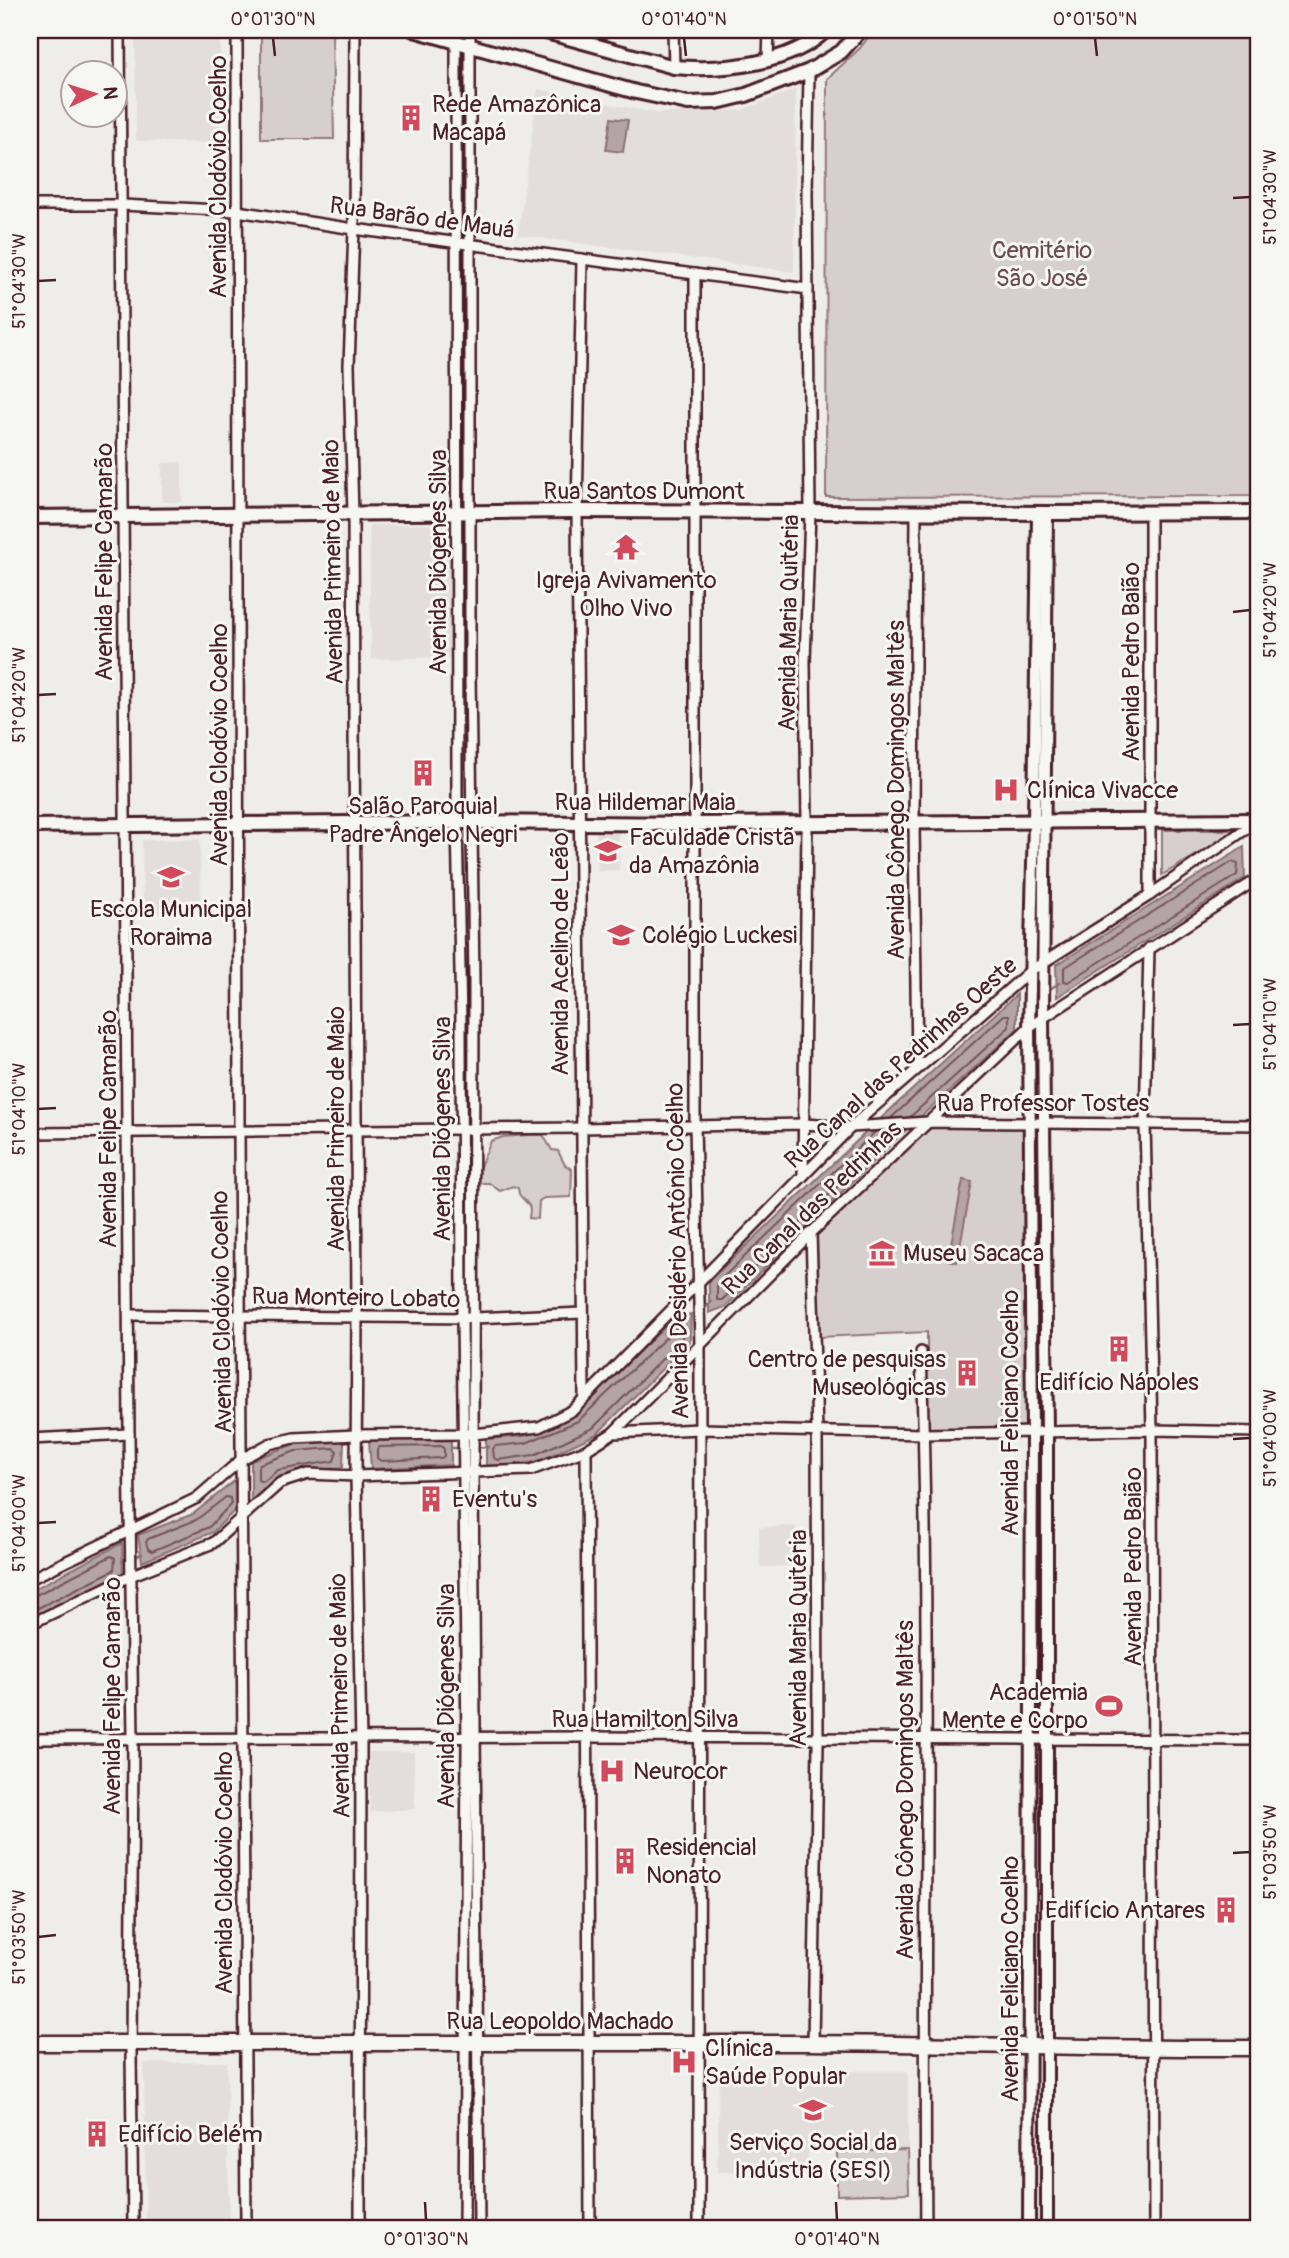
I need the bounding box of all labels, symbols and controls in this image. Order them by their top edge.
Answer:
text: 0°01'30"N [231,8,315,31]
text: 0°01'40"N [641,8,727,31]
text: 0°01'50"N [1053,8,1137,31]
street label: Avenida Clodóvio Coelho [204,55,233,299]
north arrow [60,60,130,130]
text: N [98,86,122,100]
place label: Rede Amazônica Macapá [432,90,601,147]
building icon: Rede Amazônica Macapá [396,103,426,133]
text: 51°04'30"W [1259,149,1282,245]
street label: Rua Barão de Mauá [328,191,516,245]
text: 51°04'30"W [8,233,31,329]
park label: Cemitério São José [992,236,1092,293]
street label: Avenida Primeiro de Maio [316,439,350,685]
street label: Avenida Felipe Camarão [90,443,119,681]
street label: Avenida Diógenes Silva [424,449,453,675]
street label: Rua Santos Dumont [543,477,745,506]
street label: Avenida Maria Quitéria [773,514,805,732]
temple icon: Igreja Avivamento Olho Vivo [611,532,641,562]
street label: Avenida Pedro Baião [1117,562,1146,762]
text: 51°04'20"W [1259,562,1282,658]
place label: Igreja Avivamento Olho Vivo [535,566,717,623]
street label: Avenida Cônego Domingos Maltês [882,620,911,960]
street label: Avenida Clodóvio Coelho [205,623,234,867]
text: 51°04'20"W [8,647,31,743]
building icon: Salão Paroquial Padre Ângelo Negri [408,758,438,788]
hospital icon: Clínica Vivacce [991,775,1021,805]
place label: Clínica Vivacce [1027,776,1178,805]
street label: Rua Hildemar Maia [554,788,736,817]
place label: Salão Paroquial Padre Ângelo Negri [328,792,518,849]
place label: Faculdade Cristã da Amazônia [629,823,796,880]
street label: Avenida Acelino de Leão [546,832,575,1076]
school or university icon: Faculdade Cristã da Amazônia [593,836,623,866]
school or university icon: Escola Municipal Roraima [156,862,186,892]
place label: Escola Municipal Roraima [90,895,252,952]
school or university icon: Colégio Luckesi [606,920,636,950]
place label: Colégio Luckesi [642,921,797,950]
street label: Rua Canal das Pedrinhas Oeste [779,951,1023,1175]
text: 51°04'10"W [1259,978,1282,1071]
street label: Avenida Primeiro de Maio [322,1006,351,1252]
street label: Avenida Felipe Camarão [94,1010,123,1248]
street label: Avenida Diógenes Silva [428,1016,457,1242]
text: 51°04'10"W [8,1063,31,1156]
street label: Avenida Desidério Antônio Coelho [661,1082,695,1420]
street label: Rua Professor Tostes [937,1089,1149,1118]
street label: Rua Canal das Pedrinhas [716,1115,908,1301]
street label: Avenida Clodóvio Coelho [205,1190,239,1434]
museum icon: Museu Sacaca [867,1238,897,1268]
place label: Museu Sacaca [903,1239,1044,1268]
street label: Rua Monteiro Lobato [251,1282,461,1314]
street label: Avenida Feliciano Coelho [996,1290,1025,1536]
building icon: Edifício Nápoles [1104,1334,1134,1364]
place label: Centro de pesquisas Museológicas [748,1345,946,1402]
building icon: Centro de pesquisas Museológicas [952,1358,982,1388]
place label: Edifício Nápoles [1039,1368,1199,1397]
text: 51°04'00"W [1259,1389,1282,1487]
street label: Avenida Pedro Baião [1119,1467,1148,1667]
text: 51°04'00"W [8,1474,31,1572]
building icon: Eventu's [416,1484,446,1514]
place label: Eventu's [452,1485,537,1514]
street label: Avenida Maria Quitéria [784,1529,813,1747]
street label: Avenida Primeiro de Maio [323,1573,357,1819]
street label: Avenida Felipe Camarão [98,1577,127,1815]
street label: Avenida Diógenes Silva [432,1583,461,1809]
street label: Avenida Cônego Domingos Maltês [891,1620,920,1960]
place label: Academia Mente e Corpo [942,1678,1088,1735]
sports icon: Academia Mente e Corpo [1094,1691,1124,1721]
street label: Rua Hamilton Silva [551,1705,739,1734]
street label: Avenida Clodóvio Coelho [210,1751,239,1995]
hospital icon: Neurocor [597,1756,627,1786]
place label: Neurocor [633,1757,728,1786]
text: 51°03'50"W [1259,1804,1282,1900]
place label: Residencial Nonato [646,1833,757,1890]
building icon: Residencial Nonato [610,1846,640,1876]
street label: Avenida Feliciano Coelho [996,1856,1025,2102]
text: 51°03'50"W [8,1889,31,1985]
building icon: Edifício Antares [1211,1895,1241,1925]
place label: Edifício Antares [1045,1896,1205,1925]
street label: Rua Leopoldo Machado [446,2007,674,2036]
place label: Clínica Saúde Popular [705,2034,847,2091]
hospital icon: Clínica Saúde Popular [669,2047,699,2077]
school or university icon: Serviço Social da Indústria (SESI) [798,2095,828,2125]
building icon: Edifício Belém [82,2119,112,2149]
place label: Edifício Belém [118,2120,263,2149]
place label: Serviço Social da Indústria (SESI) [729,2128,897,2185]
text: 0°01'30"N [384,2228,468,2251]
text: 0°01'40"N [794,2228,880,2251]

